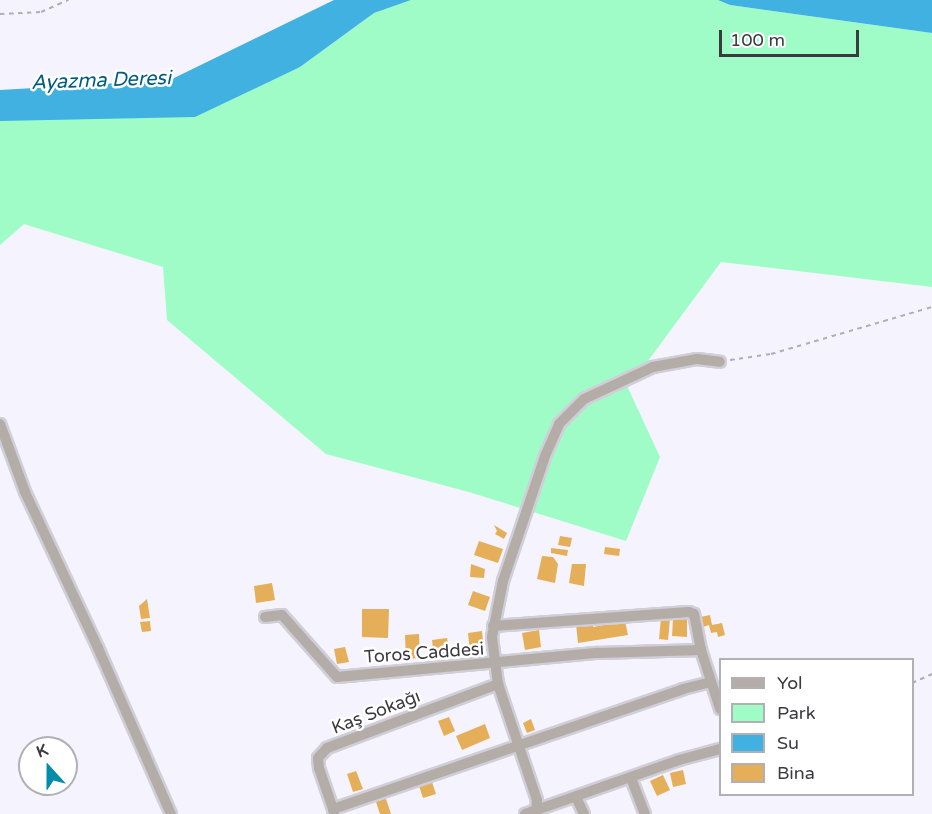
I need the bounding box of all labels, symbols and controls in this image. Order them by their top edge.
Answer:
scale bar [722,18,862,56]
text: 100 m [730,29,785,51]
water label: Ayazma Deresi [31,67,171,95]
street label: Toros Caddesi [363,638,485,668]
legend [719,658,914,796]
text: Yol [777,672,803,694]
street label: Kaş Sokağı [329,685,423,739]
text: Park [777,702,815,724]
text: Su [777,732,799,754]
north arrow [18,736,78,796]
text: K [34,740,51,762]
text: Bina [777,762,815,784]

